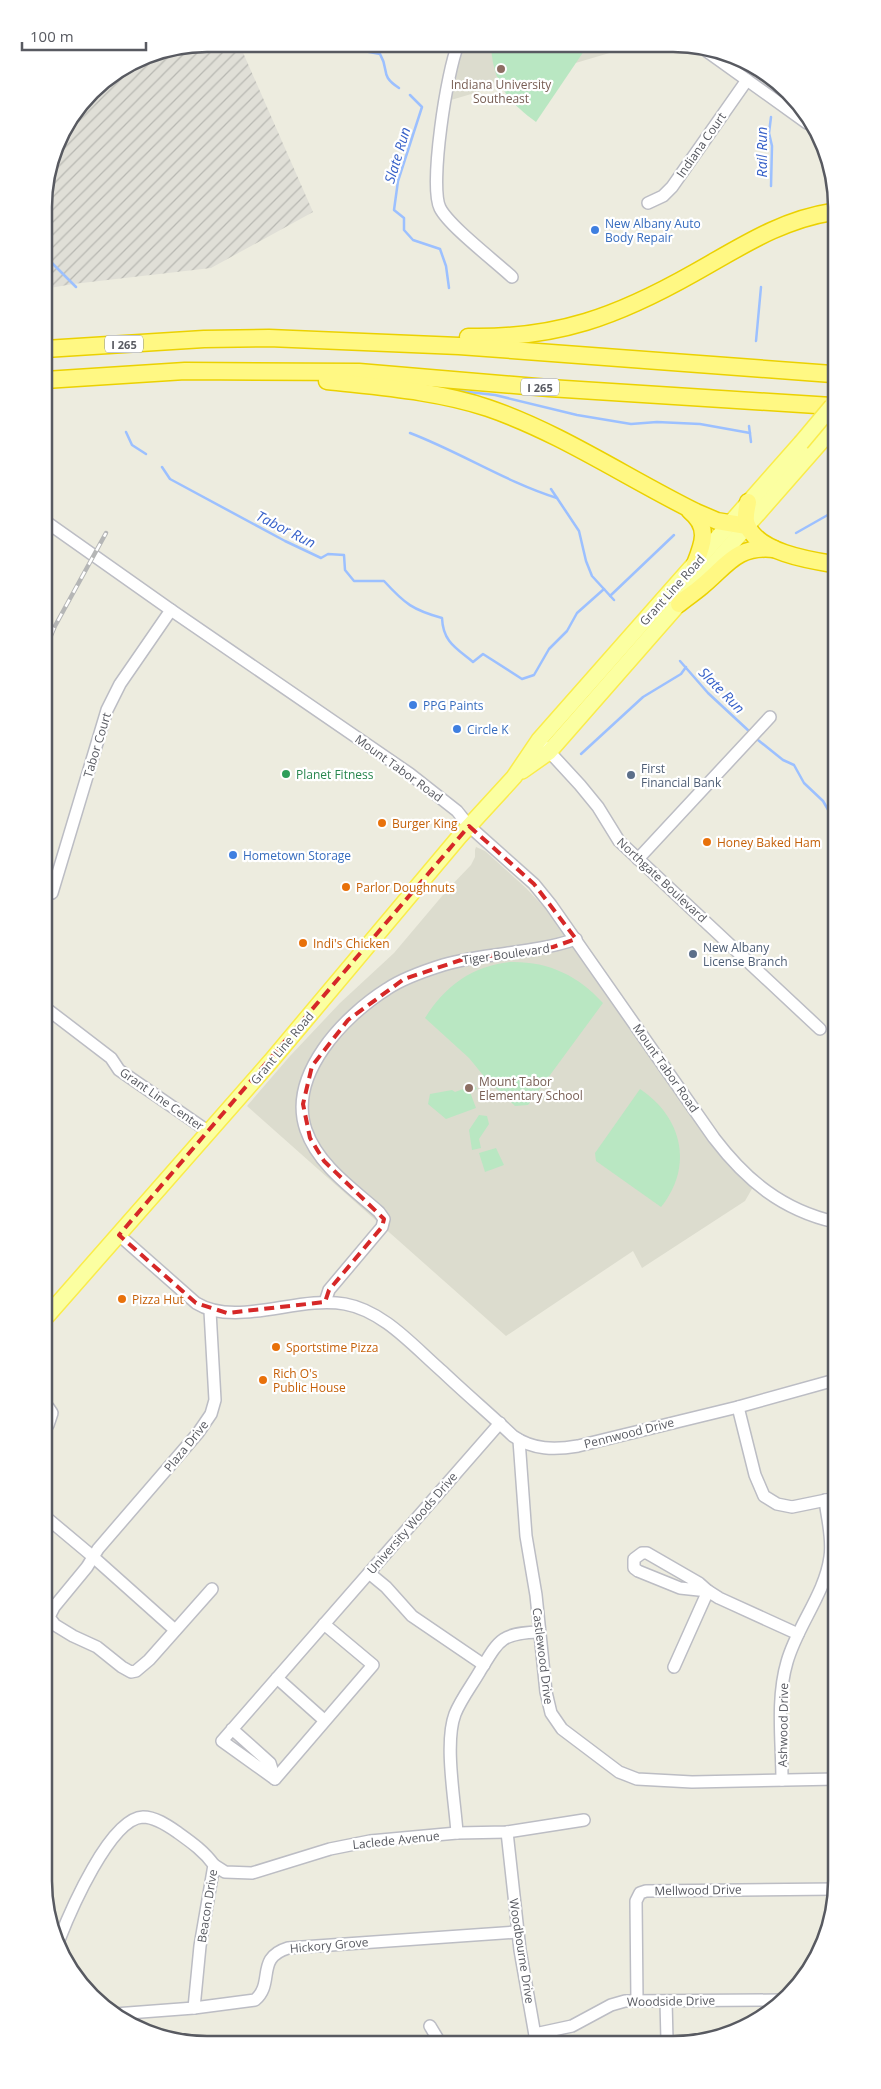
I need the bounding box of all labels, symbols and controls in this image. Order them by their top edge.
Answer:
scale bar [22,20,146,52]
text: 100 m [30,26,74,46]
marker: Indiana University Southeast [495,63,507,75]
place label: Indiana University Southeast [451,76,552,107]
street label: Indiana Court [672,109,730,181]
water label: Slate Run [379,125,415,185]
water label: Rail Run [752,127,771,177]
place label: New Albany Auto Body Repair [605,215,701,246]
marker: New Albany Auto Body Repair [589,224,601,236]
road number: I 265 [105,336,143,352]
road number: I 265 [521,378,559,396]
water label: Tabor Run [253,506,319,552]
street label: Grant Line Road [636,551,708,629]
water label: Slate Run [695,663,749,717]
place label: PPG Paints [423,697,484,714]
marker: PPG Paints [407,699,419,711]
street label: Tabor Court [79,710,115,780]
place label: Circle K [467,721,509,738]
marker: Circle K [451,723,463,735]
street label: Mount Tabor Road [352,730,446,806]
place label: First Financial Bank [641,760,722,791]
place label: Planet Fitness [296,766,374,783]
marker: Planet Fitness [280,768,292,780]
marker: First Financial Bank [625,769,637,781]
place label: Burger King [392,815,458,832]
marker: Burger King [376,817,388,829]
street label: Northgate Boulevard [613,834,711,926]
place label: Honey Baked Ham [717,834,821,851]
marker: Honey Baked Ham [701,836,713,848]
place label: Hometown Storage [243,847,351,864]
marker: Hometown Storage [227,849,239,861]
place label: Parlor Doughnuts [356,879,455,896]
marker: Parlor Doughnuts [340,881,352,893]
place label: Indi's Chicken [313,935,390,952]
marker: Indi's Chicken [297,937,309,949]
street label: Tiger Boulevard [461,939,551,969]
place label: New Albany License Branch [703,939,788,970]
marker: New Albany License Branch [687,948,699,960]
street label: Grant Line Road [246,1008,318,1088]
street label: Mount Tabor Road [629,1020,703,1116]
street label: Grant Line Center [117,1064,208,1134]
place label: Mount Tabor Elementary School [479,1073,583,1104]
marker: Mount Tabor Elementary School [463,1082,475,1094]
place label: Pizza Hut [132,1291,184,1308]
marker: Pizza Hut [116,1293,128,1305]
place label: Sportstime Pizza [286,1339,378,1356]
marker: Sportstime Pizza [270,1341,282,1353]
place label: Rich O's Public House [273,1365,346,1396]
marker: Rich O's Public House [257,1374,269,1386]
street label: Pennwood Drive [582,1414,676,1452]
street label: Plaza Drive [160,1416,212,1475]
street label: University Woods Drive [363,1468,461,1578]
street label: Castlewood Drive [529,1607,557,1706]
street label: Ashwood Drive [774,1682,792,1767]
street label: Laclede Avenue [352,1827,441,1853]
street label: Beacon Drive [193,1868,221,1944]
street label: Mellwood Drive [654,1881,742,1899]
street label: Woodbourne Drive [505,1897,539,2005]
street label: Hickory Grove [289,1933,369,1957]
street label: Woodside Drive [627,1992,715,2010]

